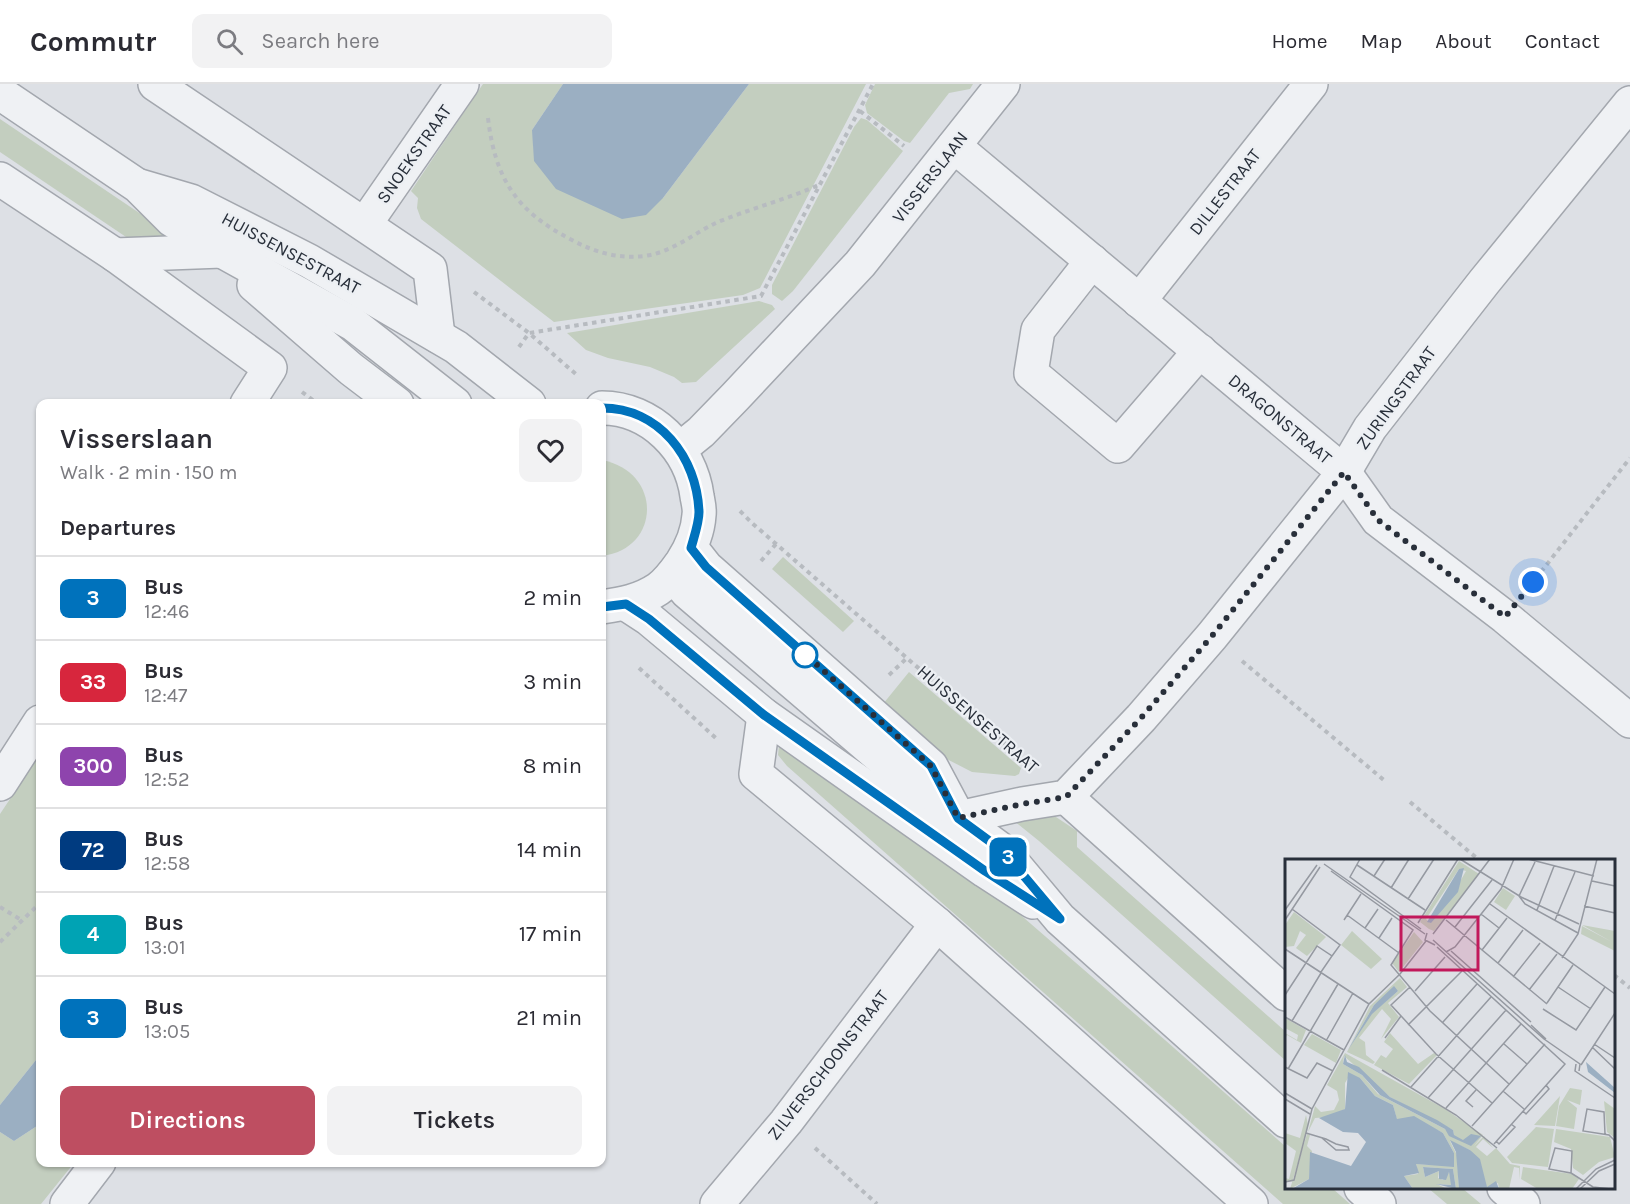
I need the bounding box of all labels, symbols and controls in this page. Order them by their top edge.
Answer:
search box [192,14,612,68]
text: Commutr [30,25,156,58]
icon: search [213,25,246,58]
text: Search here [261,28,380,54]
text: Home [1272,29,1328,53]
text: Map [1361,29,1402,53]
text: About [1435,29,1492,53]
text: Contact [1525,29,1600,53]
street label: SNOEKSTRAAT [372,100,456,208]
street label: VISSERSLAAN [887,127,973,227]
street label: DILLESTRAAT [1184,144,1266,240]
street label: HUISSENSESTRAAT [218,207,364,299]
street label: ZURINGSTRAAT [1351,342,1441,454]
street label: DRAGONSTRAAT [1224,369,1336,469]
button: heart [519,419,582,482]
text: Visserslaan [60,422,213,455]
text: Walk · 2 min · 150 m [60,461,238,484]
text: Departures [60,515,176,541]
your location [1518,567,1548,597]
text: Bus [144,574,184,600]
text: 2 min [524,585,582,611]
text: 3 [86,586,100,610]
text: 12:46 [144,600,189,623]
unlabelled marker [792,642,818,668]
text: Bus [144,658,184,684]
street label: HUISSENSESTRAAT [913,660,1043,778]
text: 3 min [523,669,582,695]
text: 33 [80,670,106,694]
text: 12:47 [144,684,187,707]
text: Bus [144,742,184,768]
text: 8 min [523,753,582,779]
text: 300 [73,754,113,778]
text: 12:52 [144,768,190,791]
text: Bus [144,826,184,852]
text: 14 min [517,837,582,863]
text: 72 [81,838,105,862]
line badge: 3 [988,838,1028,876]
text: 3 [1001,845,1015,869]
text: 12:58 [144,852,190,875]
inset map [1285,859,1615,1189]
text: Bus [144,910,184,936]
text: 17 min [519,921,582,947]
text: 4 [87,922,99,946]
text: 13:01 [144,936,186,959]
street label: ZILVERSCHOONSTRAAT [763,986,893,1144]
text: Bus [144,994,184,1020]
text: 21 min [516,1005,582,1031]
text: 3 [86,1006,100,1030]
text: 13:05 [144,1020,190,1043]
button: Directions [60,1086,315,1155]
button: Tickets [327,1086,582,1155]

